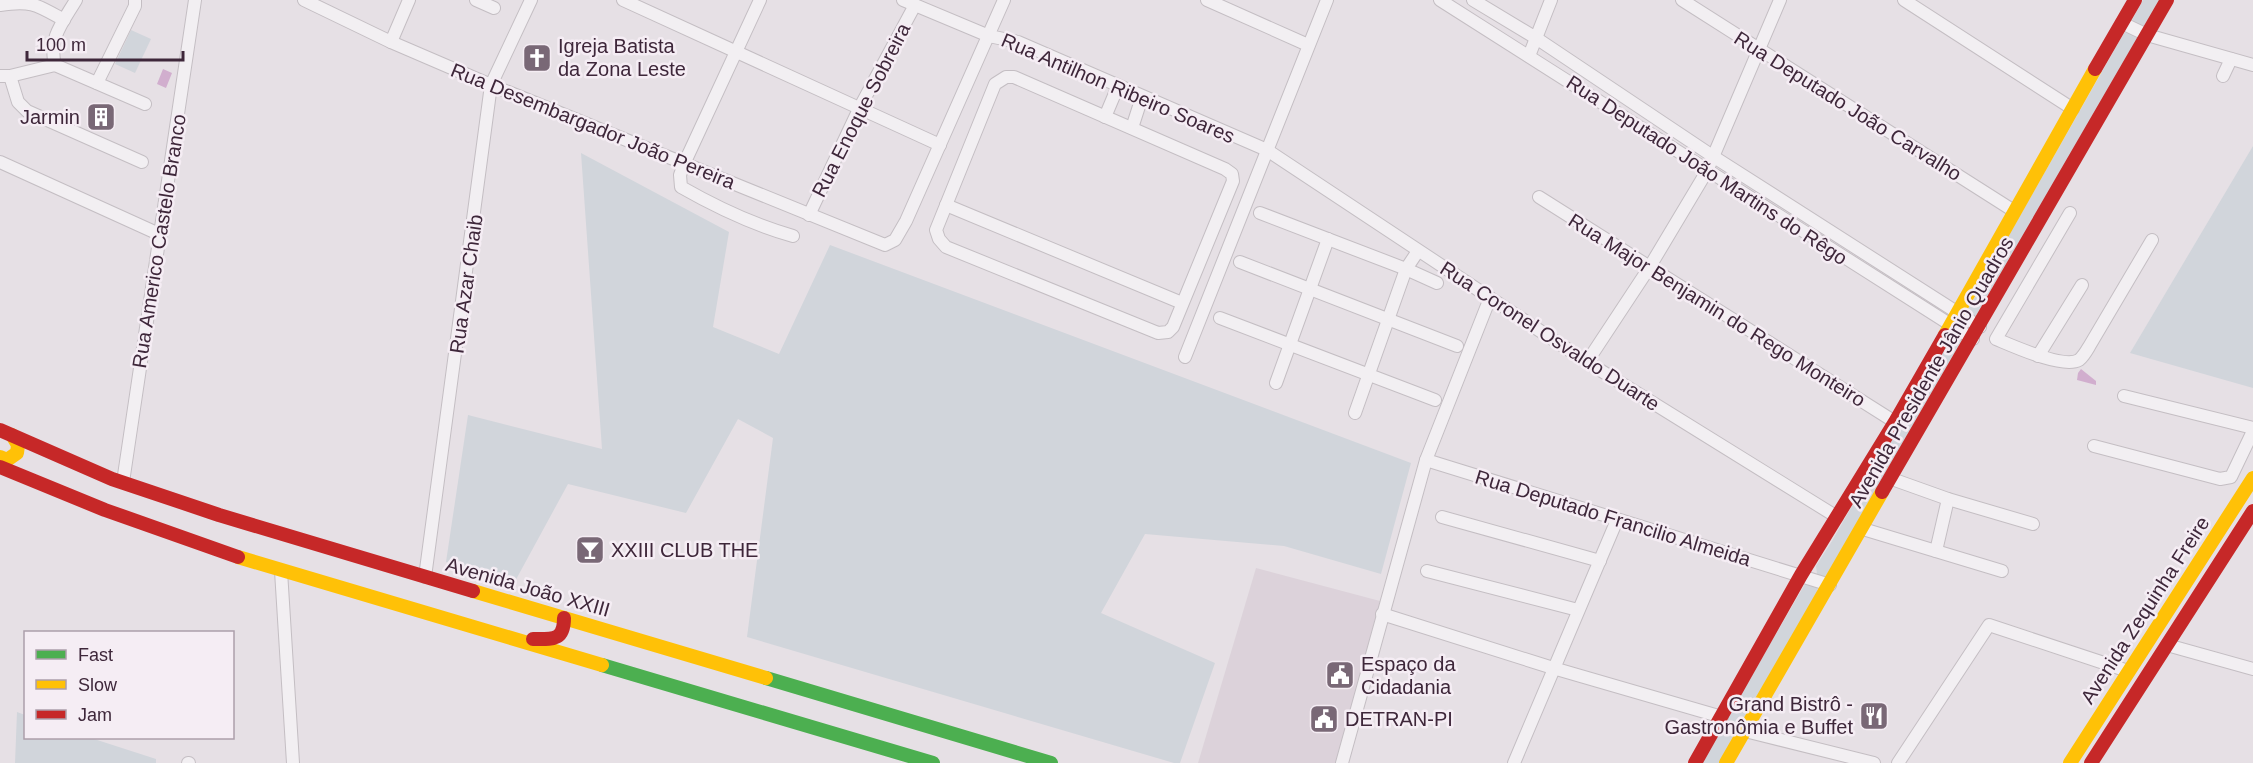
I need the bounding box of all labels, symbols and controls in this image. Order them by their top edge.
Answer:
street label: Rua Enoque Sobreira [808,19,915,201]
scale bar [27,24,183,62]
street label: Rua Deputado João Carvalho [1730,27,1966,185]
street label: Rua Antilhon Ribeiro Soares [998,29,1238,147]
text: 100 m [36,35,86,55]
place label: Igreja Batista da Zona Leste [558,35,686,80]
church icon: Igreja Batista da Zona Leste [521,42,553,74]
street label: Rua Desembargador João Pereira [448,59,739,194]
street label: Rua Deputado João Martins do Rêgo [1563,71,1851,269]
building icon: Jarmin [85,101,117,133]
place label: Jarmin [20,106,80,128]
street label: Rua Americo Castelo Branco [128,112,190,370]
street label: Rua Major Benjamin do Rego Monteiro [1565,209,1869,411]
street label: Rua Azar Chaib [445,213,487,355]
street label: Avenida Presidente Jânio Quadros [1844,233,2018,511]
street label: Rua Coronel Osvaldo Duarte [1436,257,1664,415]
street label: Rua Deputado Francilio Almeida [1473,466,1754,571]
street label: Avenida Zequinha Freire [2076,512,2214,708]
bar icon: XXIII CLUB THE [574,534,606,566]
place label: XXIII CLUB THE [611,539,758,561]
street label: Avenida João XXIII [443,553,613,621]
legend [24,631,234,739]
text: Fast [78,645,113,665]
place label: Espaço da Cidadania [1361,653,1456,698]
public building icon: Espaço da Cidadania [1324,659,1356,691]
text: Slow [78,675,118,695]
place label: Grand Bistrô - Gastronômia e Buffet [1664,693,1853,738]
restaurant icon: Grand Bistrô - Gastronômia e Buffet [1858,700,1890,732]
public building icon: DETRAN-PI [1308,703,1340,735]
text: Jam [78,705,112,725]
place label: DETRAN-PI [1345,708,1453,730]

